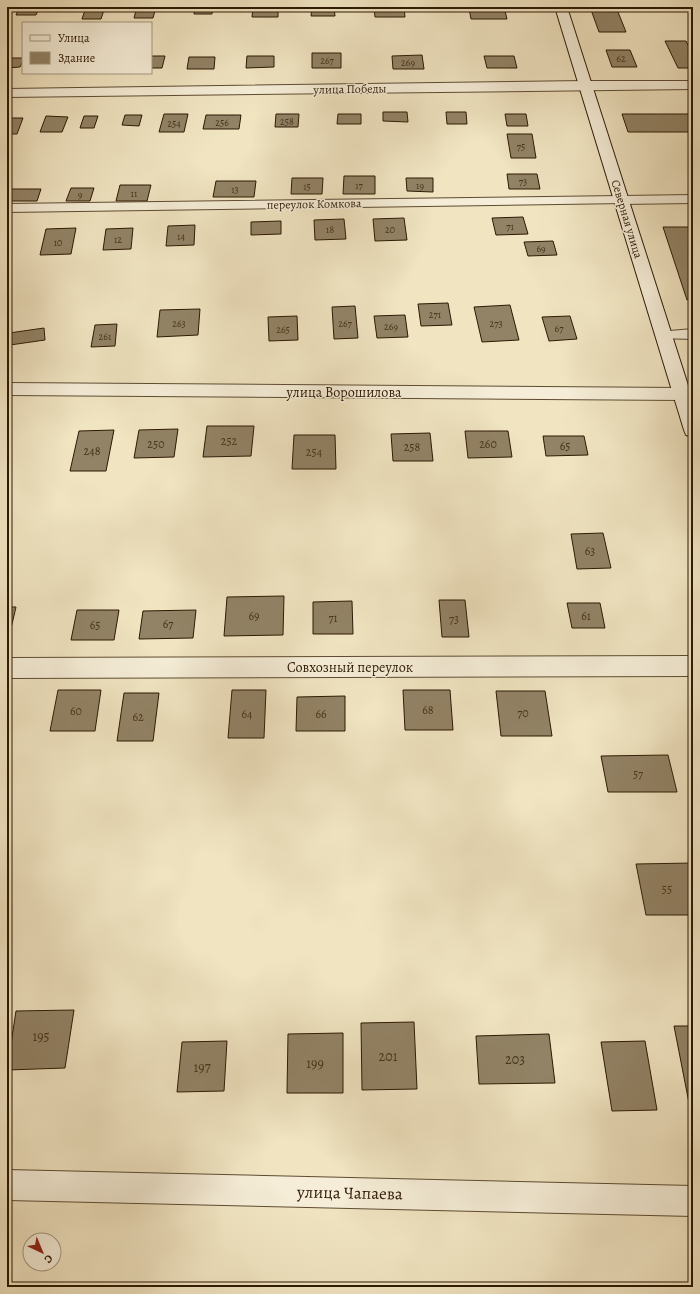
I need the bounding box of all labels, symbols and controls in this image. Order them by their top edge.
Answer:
legend [22,22,152,74]
text: Улица [58,30,90,46]
text: Здание [58,50,95,66]
house number: 62 [616,52,626,65]
house number: 267 [320,54,335,67]
house number: 269 [401,56,415,69]
street label: улица Победы [312,80,387,98]
house number: 258 [280,115,294,128]
house number: 256 [215,116,229,129]
house number: 254 [167,117,181,130]
house number: 75 [517,140,525,153]
house number: 73 [519,175,527,188]
street label: Северная улица [607,178,647,261]
house number: 17 [355,179,364,192]
house number: 19 [416,179,424,192]
house number: 15 [303,180,311,193]
house number: 13 [231,183,239,196]
house number: 11 [131,187,138,200]
house number: 9 [78,188,83,201]
street label: переулок Комкова [266,195,362,213]
house number: 71 [506,220,514,233]
house number: 18 [326,223,334,236]
house number: 20 [385,223,395,236]
house number: 14 [177,230,185,243]
house number: 12 [114,233,122,246]
house number: 10 [54,236,62,249]
house number: 69 [536,242,546,255]
house number: 271 [429,308,442,321]
house number: 263 [172,317,186,330]
house number: 267 [338,317,353,330]
house number: 273 [489,317,503,330]
house number: 269 [384,320,398,333]
house number: 67 [555,322,564,335]
house number: 265 [276,323,290,336]
house number: 261 [99,330,112,343]
street label: улица Ворошилова [285,383,402,402]
house number: 252 [221,433,238,449]
house number: 250 [147,436,165,452]
house number: 260 [479,436,497,452]
house number: 65 [560,438,570,454]
house number: 258 [404,439,421,455]
house number: 248 [84,443,101,459]
house number: 254 [306,444,323,460]
house number: 63 [585,543,595,559]
house number: 69 [248,608,260,624]
house number: 61 [581,608,591,624]
house number: 71 [328,610,338,626]
house number: 73 [449,611,459,627]
house number: 67 [163,616,174,632]
house number: 65 [90,617,100,633]
street label: Совхозный переулок [287,658,413,677]
house number: 68 [422,702,434,718]
house number: 60 [70,703,82,719]
house number: 70 [517,705,529,721]
house number: 64 [242,706,253,722]
house number: 66 [315,706,327,722]
house number: 62 [132,709,144,725]
house number: 57 [633,766,644,782]
house number: 55 [662,881,672,897]
house number: 195 [32,1027,50,1046]
house number: 201 [379,1047,398,1066]
house number: 203 [505,1050,525,1069]
house number: 199 [306,1054,324,1073]
house number: 197 [193,1058,211,1077]
street label: улица Чапаева [296,1181,403,1205]
north arrow [22,1232,62,1272]
text: С [41,1251,56,1267]

